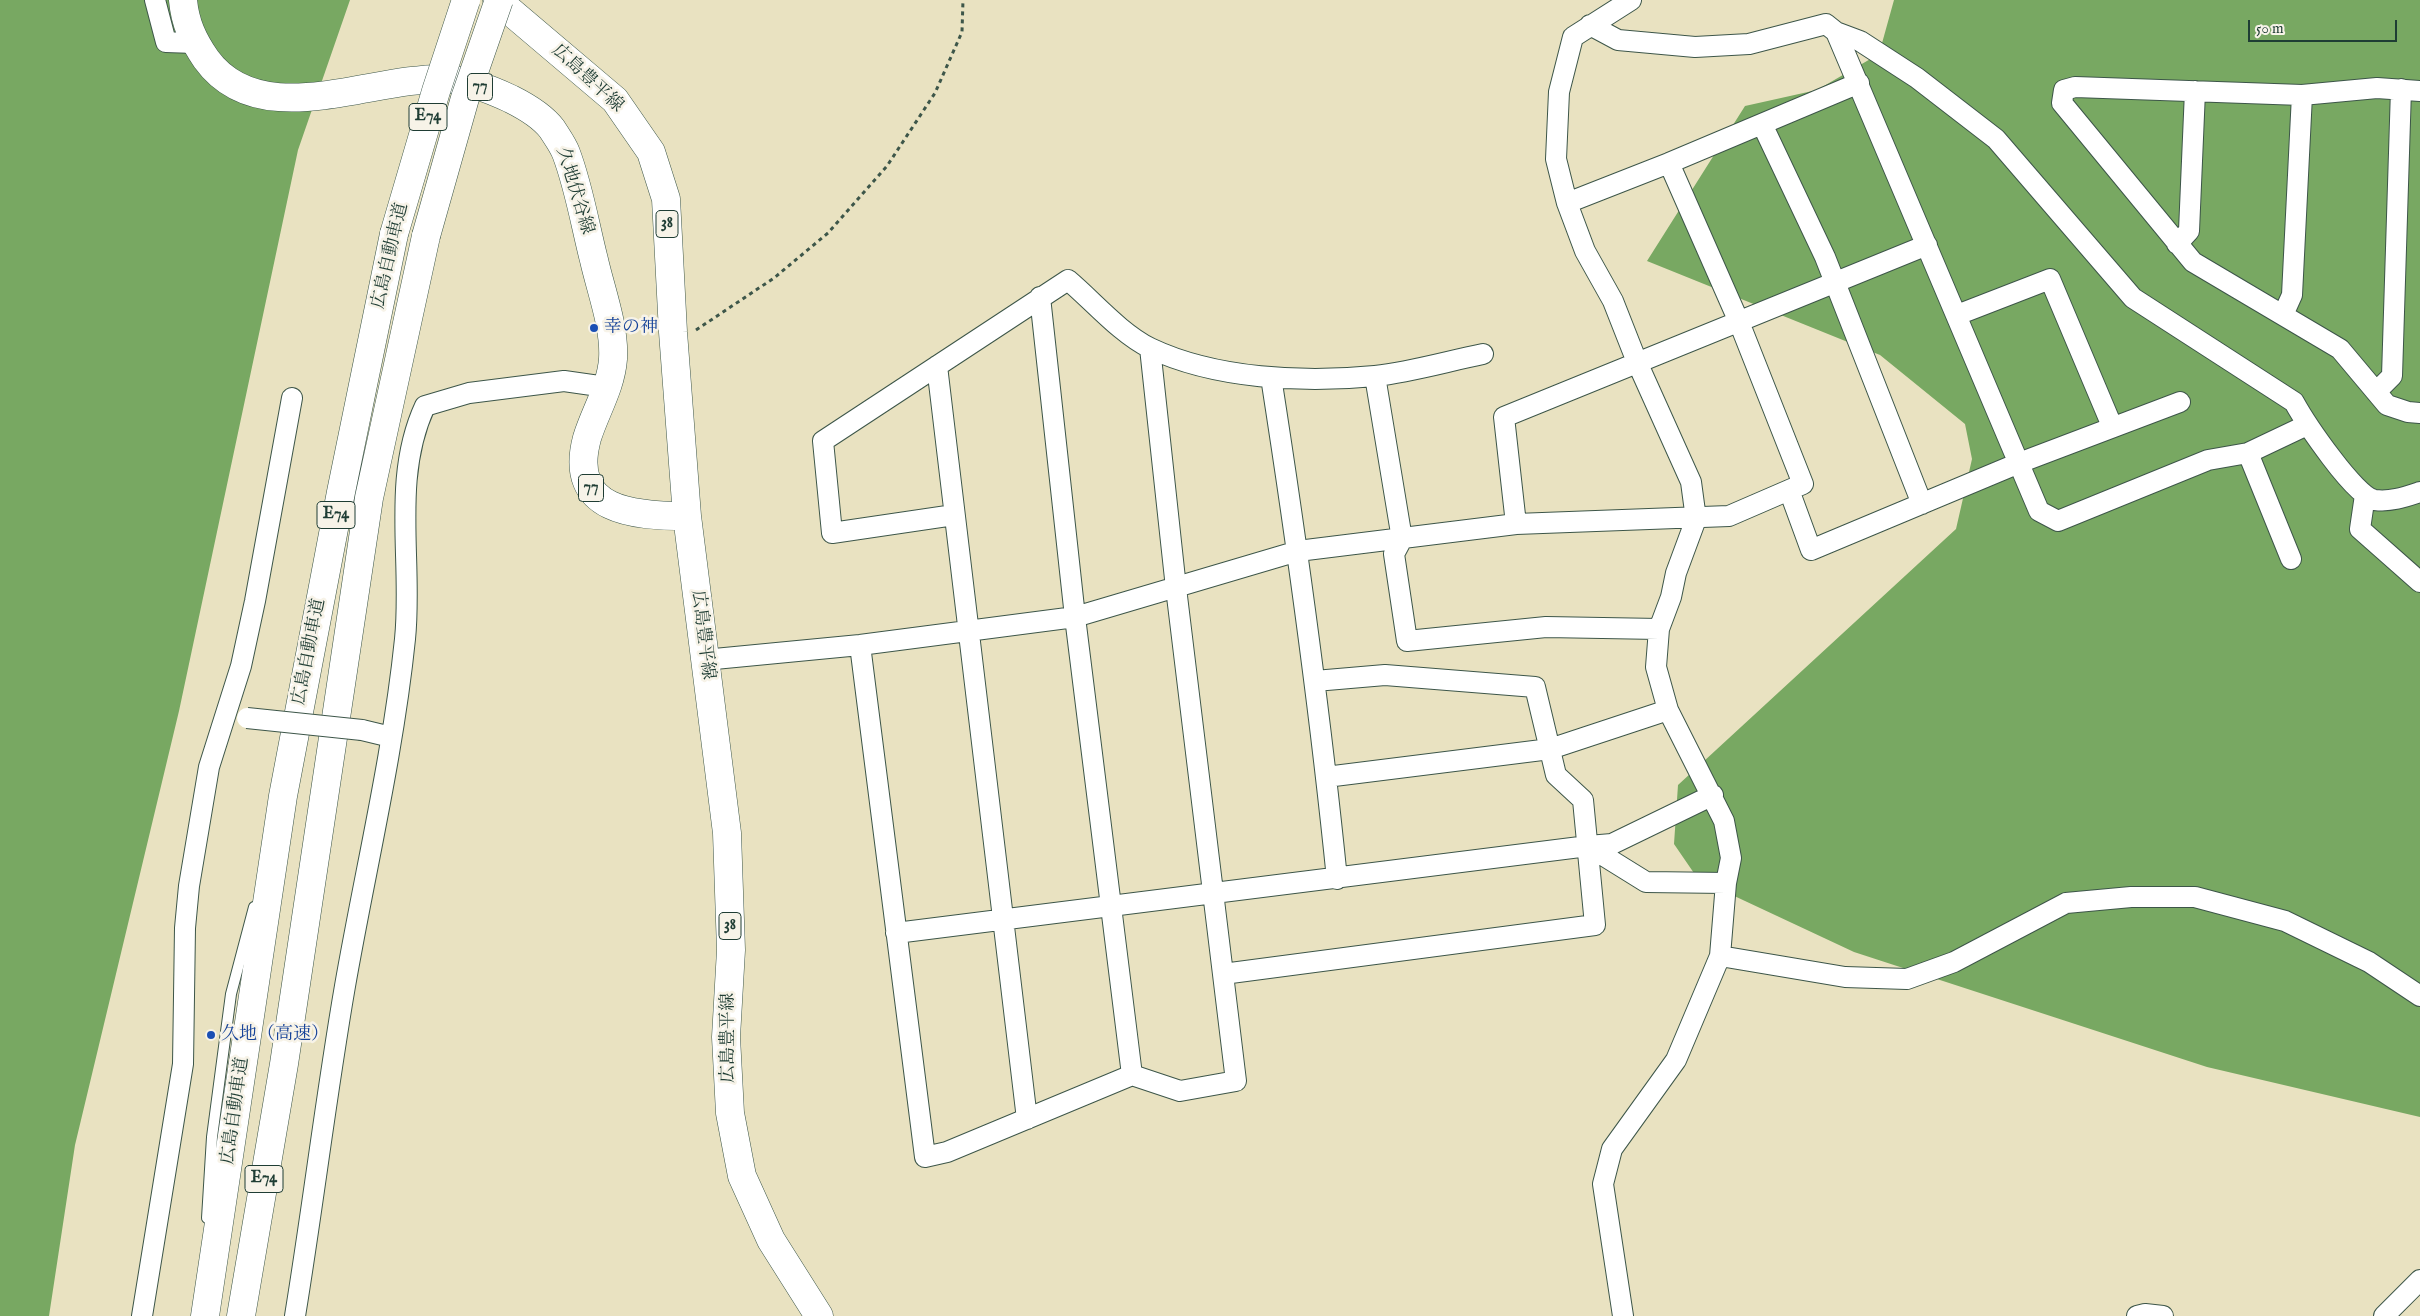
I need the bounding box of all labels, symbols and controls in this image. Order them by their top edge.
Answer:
scale bar [2250,10,2399,42]
text: 50 m [2256,19,2284,38]
street label: 広島豊平線 [547,40,627,118]
road number: 77 [468,74,492,100]
road number: E74 [409,104,447,130]
street label: 久地伏谷線 [551,145,597,237]
street label: 広島自動車道 [368,201,414,311]
road number: 38 [656,210,678,238]
place label: 幸の神 [604,317,658,339]
marker: 幸の神 [588,322,600,334]
road number: 77 [578,474,604,502]
road number: E74 [317,502,355,528]
street label: 広島豊平線 [686,589,718,681]
street label: 広島自動車道 [289,597,331,707]
road number: 38 [719,912,741,939]
street label: 広島豊平線 [718,993,740,1083]
place label: 久地（高速） [221,1024,329,1046]
marker: 久地（高速） [205,1029,217,1041]
street label: 広島自動車道 [218,1056,254,1166]
road number: E74 [245,1166,283,1192]

